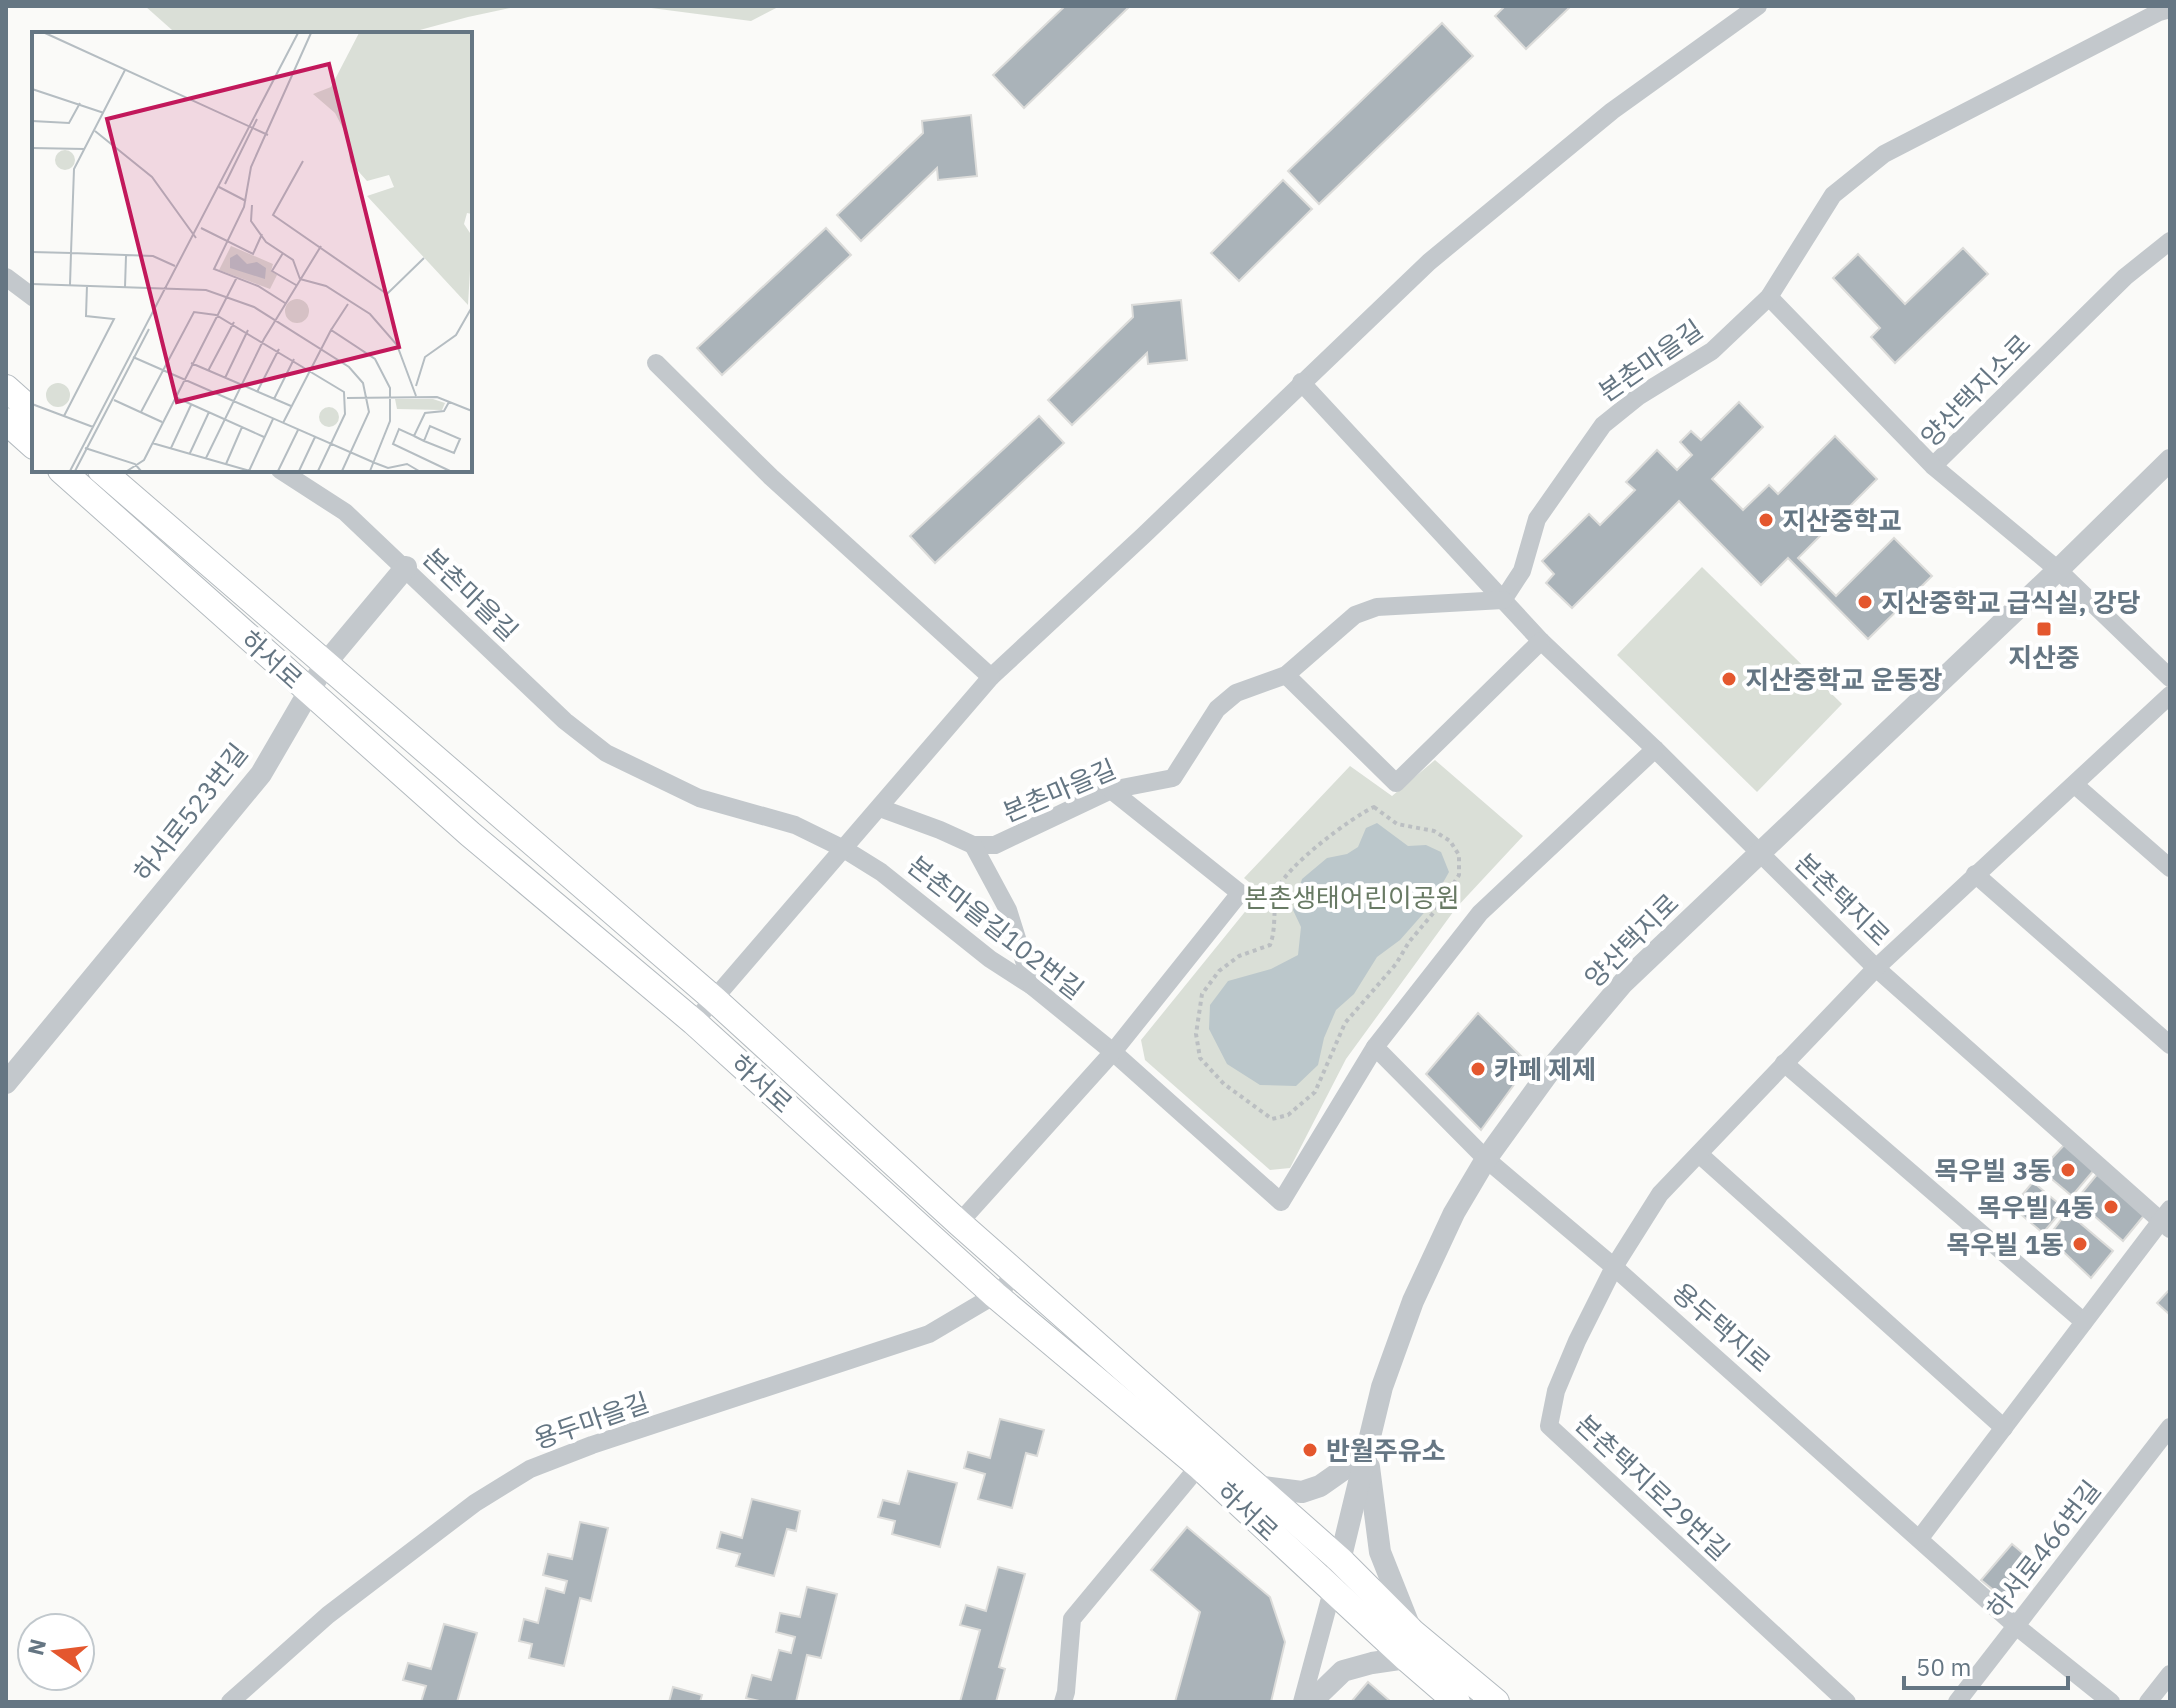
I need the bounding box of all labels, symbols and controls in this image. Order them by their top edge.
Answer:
inset map [32,32,472,472]
street label: 본촌마을길 [1591,312,1709,408]
street label: 양산택지소로 [1913,327,2037,453]
place label: 지산중학교 [1782,503,1902,537]
marker: 지산중학교 [1757,511,1775,529]
street label: 본촌마을길 [416,540,526,648]
place label: 지산중학교 급식실, 강당 [1881,585,2141,619]
marker: 지산중학교 급식실, 강당 [1856,593,1874,611]
marker: 지산중 [2035,620,2053,638]
street label: 하서로 [234,622,310,696]
place label: 지산중 [2008,640,2080,674]
place label: 지산중학교 운동장 [1745,662,1943,696]
marker: 지산중학교 운동장 [1720,670,1738,688]
street label: 하서로523번길 [125,736,255,888]
street label: 본촌마을길 [997,751,1121,829]
street label: 본촌택지로 [1788,845,1898,953]
street label: 본촌마을길102번길 [901,848,1091,1006]
park label: 본촌생태어린이공원 [1244,880,1460,914]
street label: 양산택지로 [1577,886,1685,994]
street label: 하서로 [724,1046,800,1120]
place label: 카페 제제 [1494,1052,1596,1086]
marker: 카페 제제 [1469,1060,1487,1078]
place label: 목우빌 3동 [1935,1153,2052,1187]
marker: 목우빌 3동 [2059,1161,2077,1179]
place label: 목우빌 4동 [1978,1190,2095,1224]
marker: 목우빌 4동 [2102,1198,2120,1216]
place label: 목우빌 1동 [1947,1227,2064,1261]
marker: 목우빌 1동 [2071,1235,2089,1253]
street label: 용두택지로 [1666,1275,1778,1379]
street label: 용두마을길 [529,1384,653,1456]
street label: 본촌택지로29번길 [1569,1407,1737,1567]
place label: 반월주유소 [1326,1433,1446,1467]
marker: 반월주유소 [1301,1441,1319,1459]
street label: 하서로466번길 [1978,1473,2108,1625]
street label: 하서로 [1210,1474,1286,1548]
north arrow [16,1612,96,1692]
text: N [20,1636,52,1658]
scale bar [1904,1640,2068,1690]
text: 50 m [1916,1651,1971,1683]

